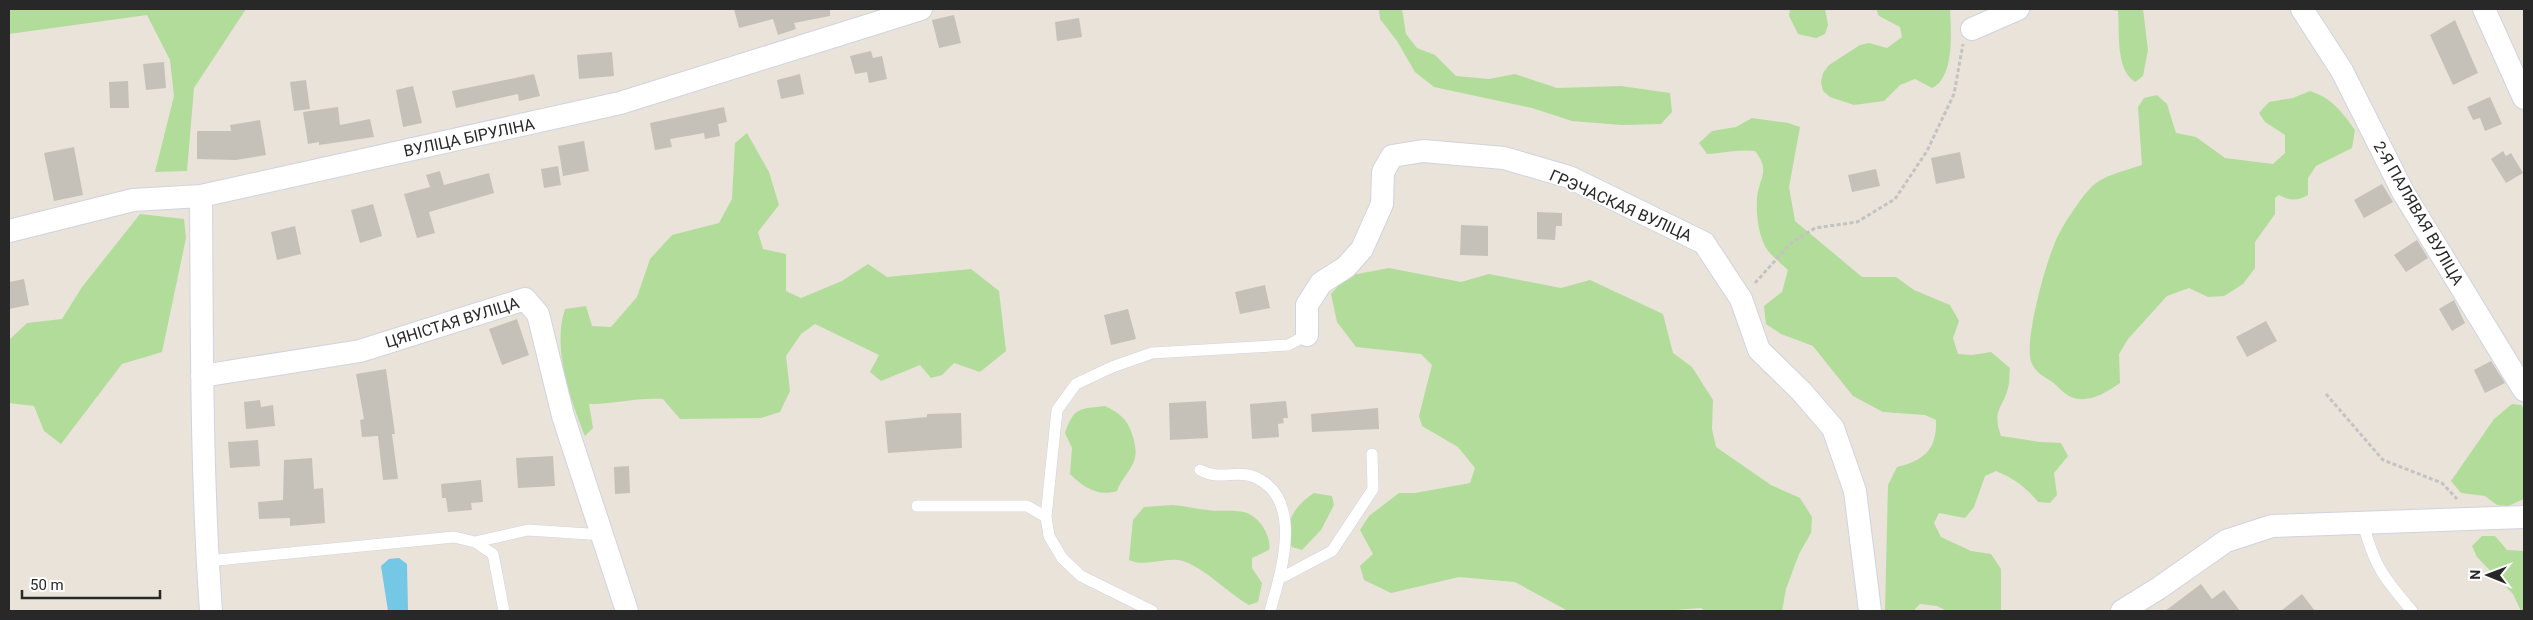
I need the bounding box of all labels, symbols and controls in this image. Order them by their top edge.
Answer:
street label: ВУЛІЦА БІРУЛІНА [402,114,537,161]
street label: 2-Я ПАЛЯВАЯ ВУЛІЦА [2370,138,2468,289]
street label: ГРЭЧАСКАЯ ВУЛІЦА [1547,165,1696,246]
street label: ЦЯНІСТАЯ ВУЛІЦА [383,293,522,352]
north arrow [2463,550,2513,600]
scale bar [22,568,160,600]
text: N [2467,570,2483,580]
text: 50 m [30,576,64,594]

